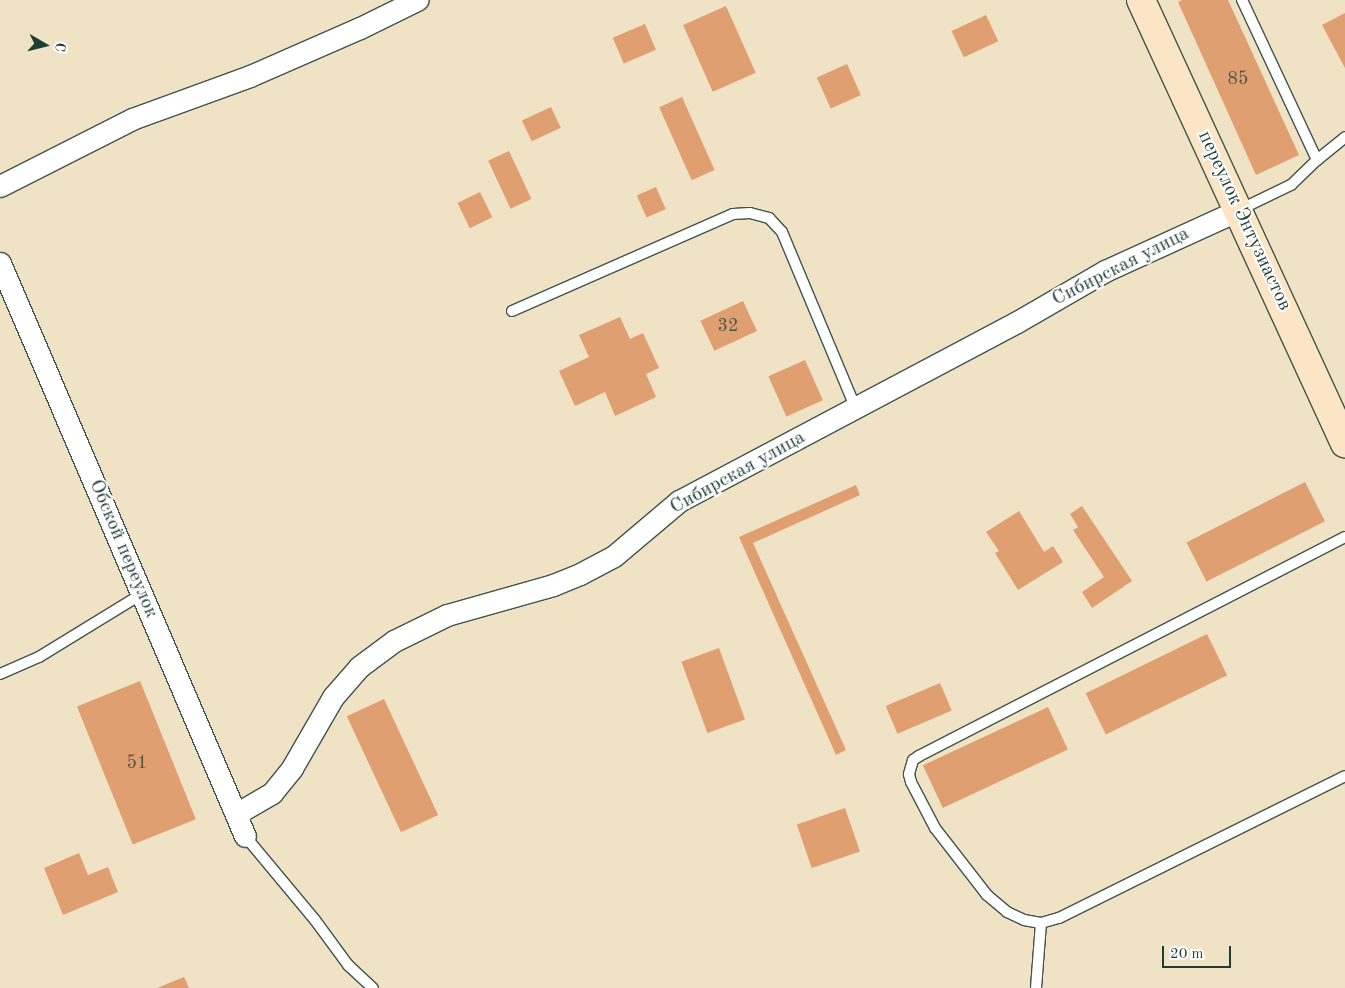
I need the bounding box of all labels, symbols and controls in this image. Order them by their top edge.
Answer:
north arrow [20,20,70,70]
text: С [52,42,67,53]
house number: 85 [1228,68,1248,90]
street label: переулок Энтузиастов [1192,127,1296,315]
street label: Сибирская улица [1048,222,1194,312]
house number: 32 [718,315,738,337]
street label: Сибирская улица [666,426,810,520]
street label: Обской переулок [83,476,163,622]
house number: 51 [127,752,147,774]
scale bar [1165,936,1234,968]
text: 20 m [1170,947,1204,962]

